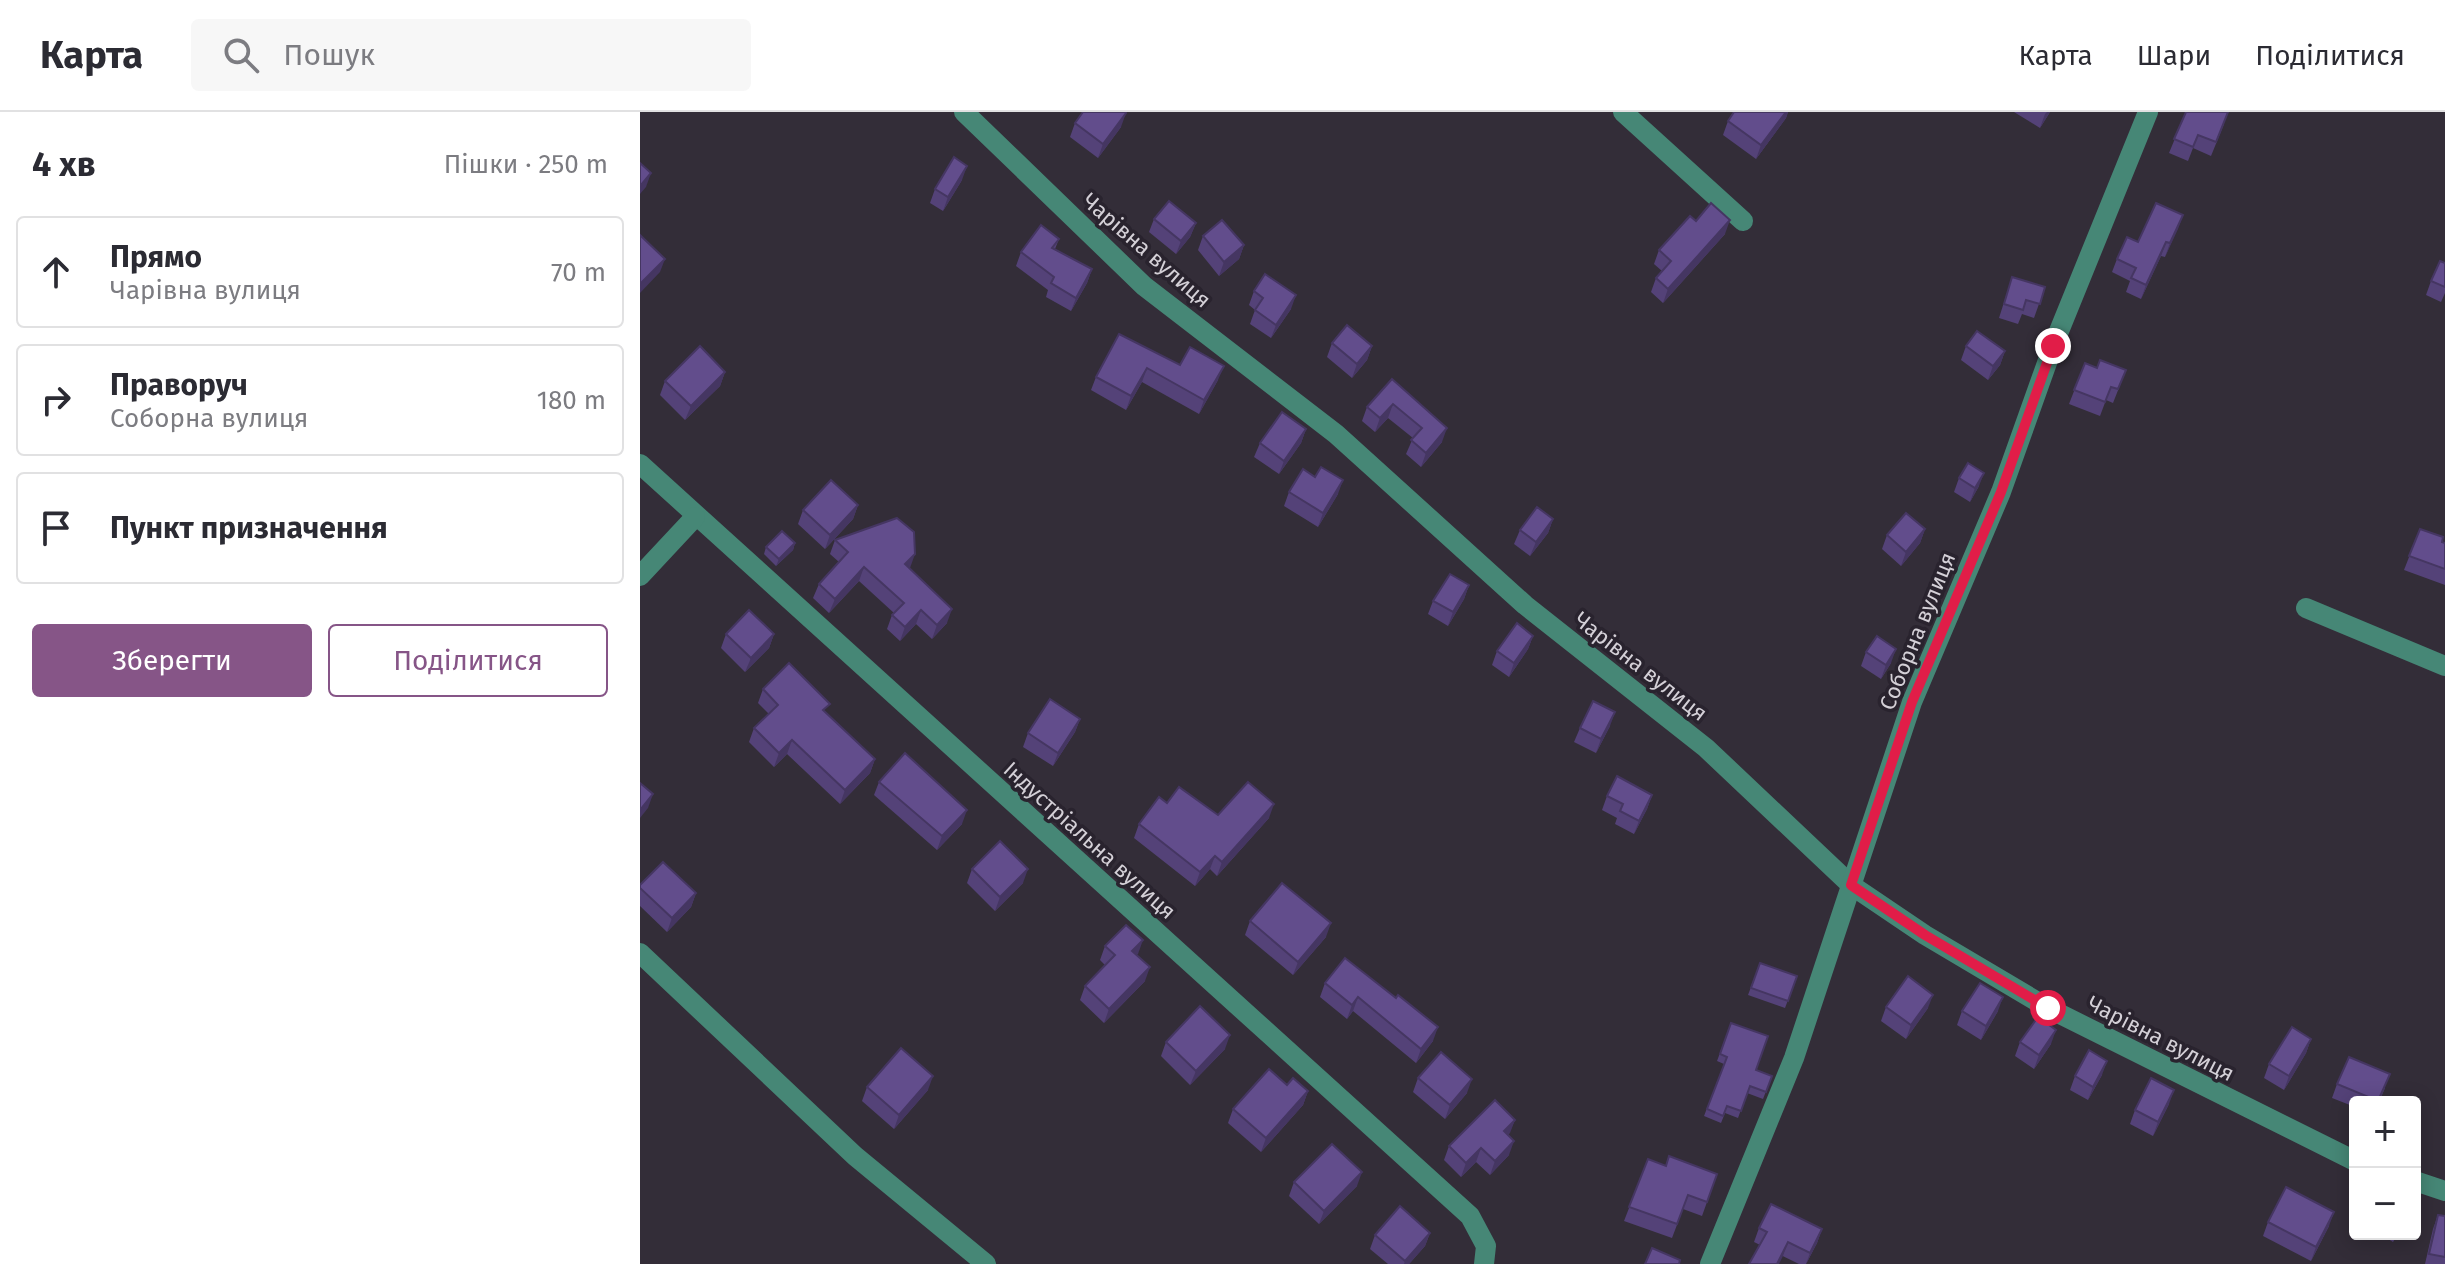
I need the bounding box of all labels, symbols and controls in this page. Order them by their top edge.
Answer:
search box [191,19,751,91]
text: Карта [40,32,143,78]
icon: search [219,33,263,77]
text: Пошук [283,37,375,73]
text: Карта [2019,39,2093,72]
text: Шари [2137,39,2211,72]
text: Поділитися [2255,39,2405,72]
text: 4 хв [32,144,96,185]
text: Пішки · 250 m [444,149,608,180]
street label: Чарівна вулиця [1077,187,1216,314]
text: Прямо [110,239,202,275]
icon: ahead [34,250,78,294]
text: 70 m [551,257,606,288]
text: Чарівна вулиця [110,275,301,306]
route end [2035,328,2071,364]
text: Праворуч [110,367,248,403]
icon: right [34,378,78,422]
text: 180 m [537,385,606,416]
text: Соборна вулиця [110,403,308,434]
icon: arrive [34,506,78,550]
text: Пункт призначення [110,510,388,546]
street label: Соборна вулиця [1874,548,1961,714]
street label: Чарівна вулиця [1569,606,1713,727]
button: Зберегти [32,624,312,697]
button: Поділитися [328,624,608,697]
street label: Індустріальна вулиця [998,756,1181,925]
route start [2030,990,2066,1026]
street label: Чарівна вулиця [2083,990,2239,1087]
map controls [2349,1096,2421,1240]
button: + [2349,1096,2421,1168]
button: − [2349,1168,2421,1240]

